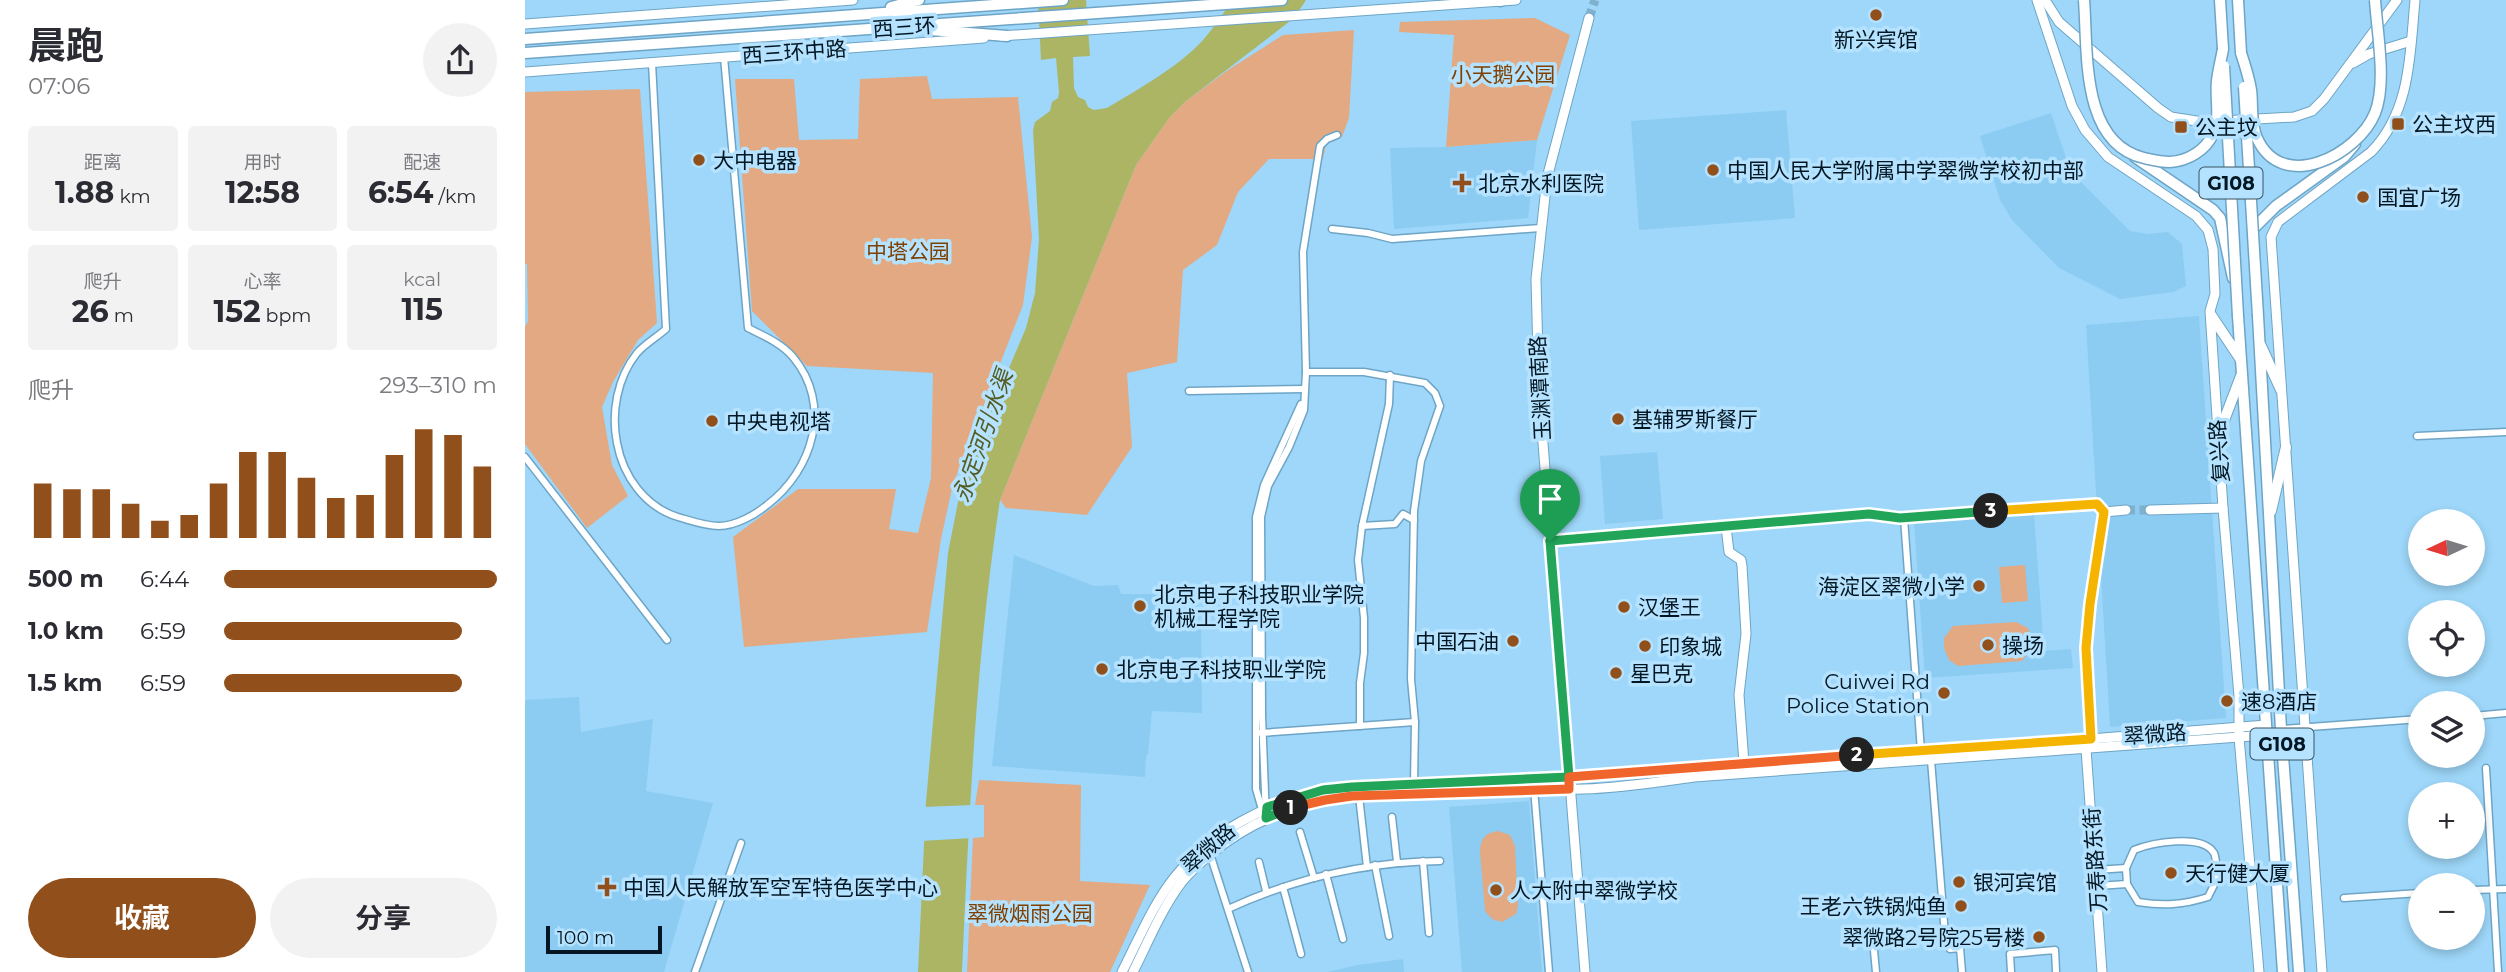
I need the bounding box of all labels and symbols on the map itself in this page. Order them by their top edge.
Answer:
marker: 新兴宾馆 [1868,7,1884,23]
street label: 西三环 [872,12,936,42]
place label: 新兴宾馆 [1834,27,1918,52]
street label: 西三环中路 [741,36,847,68]
park label: 小天鹅公园 [1451,62,1556,87]
place label: 公主坟西 [2412,112,2496,137]
place label: 公主坟 [2195,115,2258,140]
marker: 公主坟西 [2390,116,2406,132]
marker: 公主坟 [2173,119,2189,135]
place label: 大中电器 [713,148,797,173]
marker: 大中电器 [691,152,707,168]
place label: 中国人民大学附属中学翠微学校初中部 [1727,158,2084,183]
marker: 中国人民大学附属中学翠微学校初中部 [1705,162,1721,178]
road number: G108 [2199,168,2263,198]
place label: 北京水利医院 [1478,171,1604,196]
marker: 北京水利医院 [1452,173,1472,193]
place label: 国宜广场 [2377,185,2461,210]
marker: 国宜广场 [2355,189,2371,205]
park label: 中塔公园 [866,239,950,264]
street label: 玉渊潭南路 [1525,335,1555,441]
water label: 永定河引水渠 [947,363,1020,506]
place label: 基辅罗斯餐厅 [1632,407,1758,432]
place label: 中央电视塔 [726,409,831,434]
marker: 基辅罗斯餐厅 [1610,411,1626,427]
marker: 中央电视塔 [704,413,720,429]
street label: 复兴路 [2204,419,2234,483]
pin [1520,469,1580,541]
pin: 3 [1973,494,2009,528]
north arrow [2408,509,2485,586]
place label: 海淀区翠微小学 [1818,574,1965,599]
marker: 海淀区翠微小学 [1971,578,1987,594]
place label: 北京电子科技职业学院 机械工程学院 [1154,582,1364,631]
place label: 汉堡王 [1638,595,1701,620]
marker: 北京电子科技职业学院 机械工程学院 [1132,598,1148,614]
marker: 汉堡王 [1616,599,1632,615]
place label: 中国石油 [1415,629,1499,654]
marker: 中国石油 [1505,633,1521,649]
place label: 操场 [2002,633,2044,658]
place label: 印象城 [1659,634,1722,659]
marker: 操场 [1980,637,1996,653]
marker: 印象城 [1637,638,1653,654]
place label: 北京电子科技职业学院 [1116,657,1326,682]
marker: 北京电子科技职业学院 [1094,661,1110,677]
place label: 星巴克 [1630,661,1693,686]
marker: 星巴克 [1608,665,1624,681]
place label: Cuiwei Rd Police Station [1786,669,1930,718]
marker: Cuiwei Rd Police Station [1936,685,1952,701]
place label: 速8酒店 [2241,689,2317,714]
marker: 速8酒店 [2219,693,2235,709]
street label: 翠微路 [2123,719,2187,749]
road number: G108 [2251,729,2313,760]
pin: 2 [1839,738,1875,772]
pin: 1 [1273,790,1309,826]
street label: 万寿路东街 [2079,807,2111,913]
street label: 翠微路 [1176,818,1240,878]
place label: 天行健大厦 [2185,861,2290,886]
marker: 天行健大厦 [2163,865,2179,881]
place label: 银河宾馆 [1973,870,2057,895]
marker: 银河宾馆 [1951,874,1967,890]
place label: 中国人民解放军空军特色医学中心 [623,875,938,900]
marker: 中国人民解放军空军特色医学中心 [597,877,617,897]
place label: 人大附中翠微学校 [1510,878,1678,903]
marker: 人大附中翠微学校 [1488,882,1504,898]
place label: 王老六铁锅炖鱼 [1800,894,1947,919]
marker: 王老六铁锅炖鱼 [1953,898,1969,914]
park label: 翠微烟雨公园 [967,901,1093,926]
scale bar [546,923,661,955]
place label: 翠微路2号院25号楼 [1842,925,2025,950]
marker: 翠微路2号院25号楼 [2031,929,2047,945]

